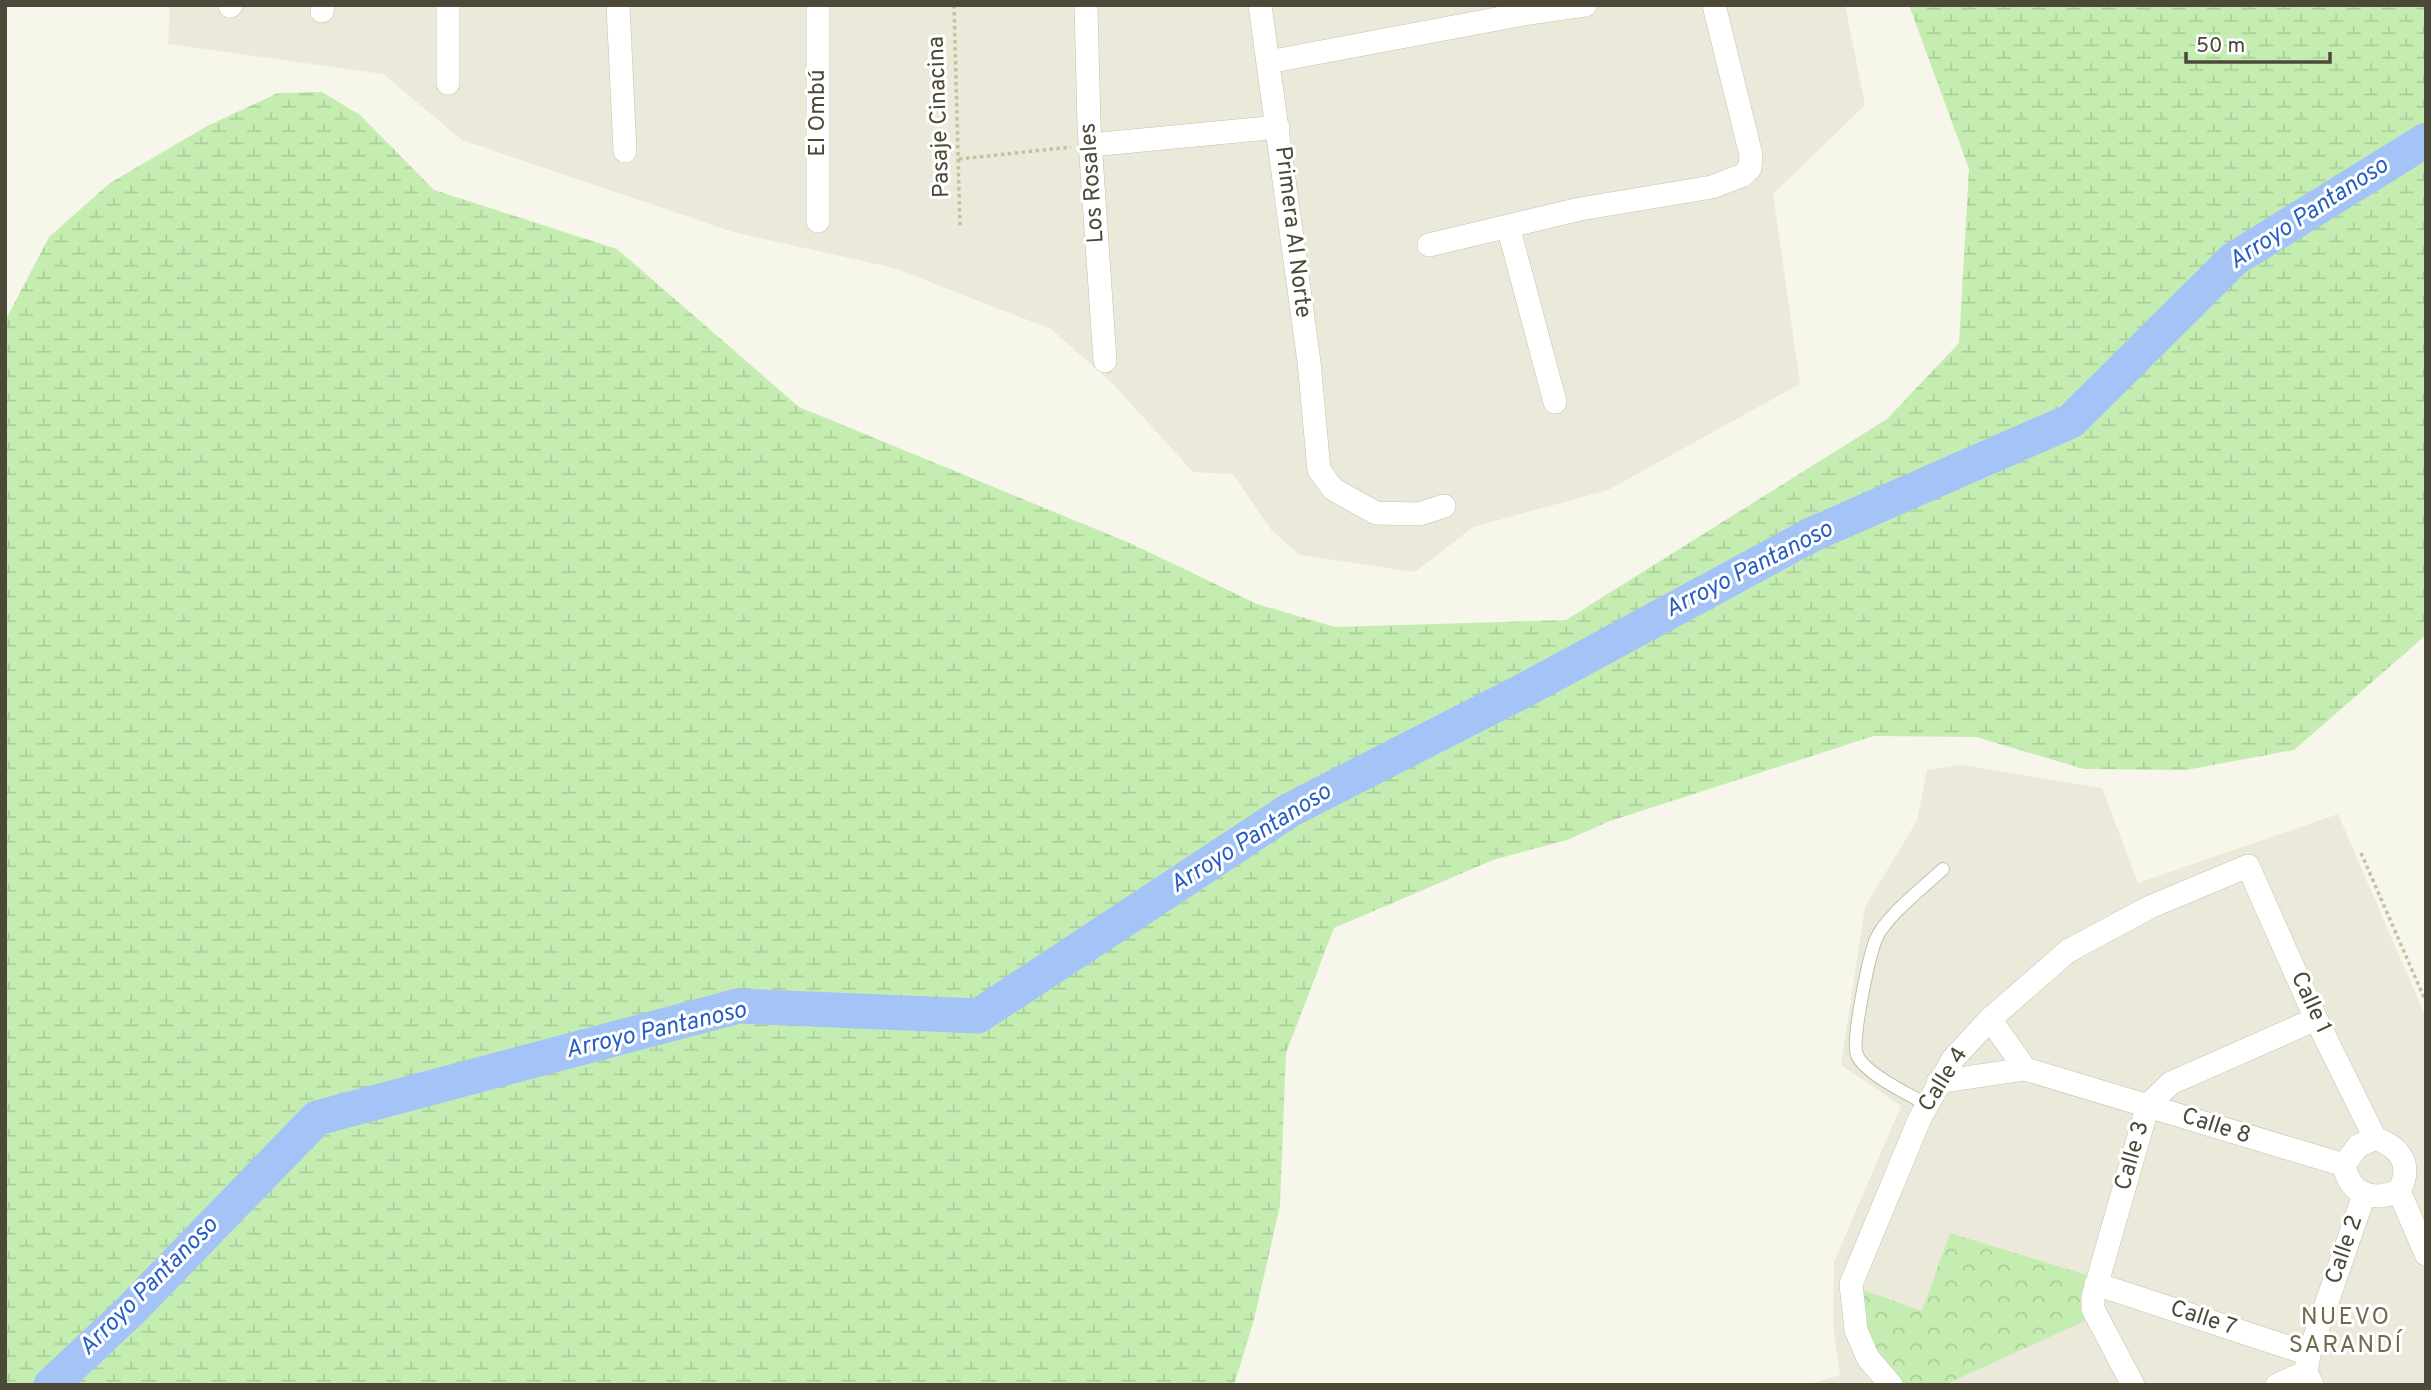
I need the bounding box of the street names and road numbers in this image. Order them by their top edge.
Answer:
street label: Pasaje Cinacina [923,36,957,198]
street label: El Ombú [804,69,833,157]
street label: Los Rosales [1074,122,1112,244]
street label: Primera Al Norte [1267,144,1317,320]
street label: Calle 1 [2283,967,2337,1039]
street label: Calle 4 [1913,1042,1975,1118]
street label: Calle 8 [2178,1102,2254,1152]
street label: Calle 3 [2109,1118,2157,1194]
street label: Calle 2 [2320,1212,2370,1288]
street label: Calle 7 [2166,1295,2240,1343]

